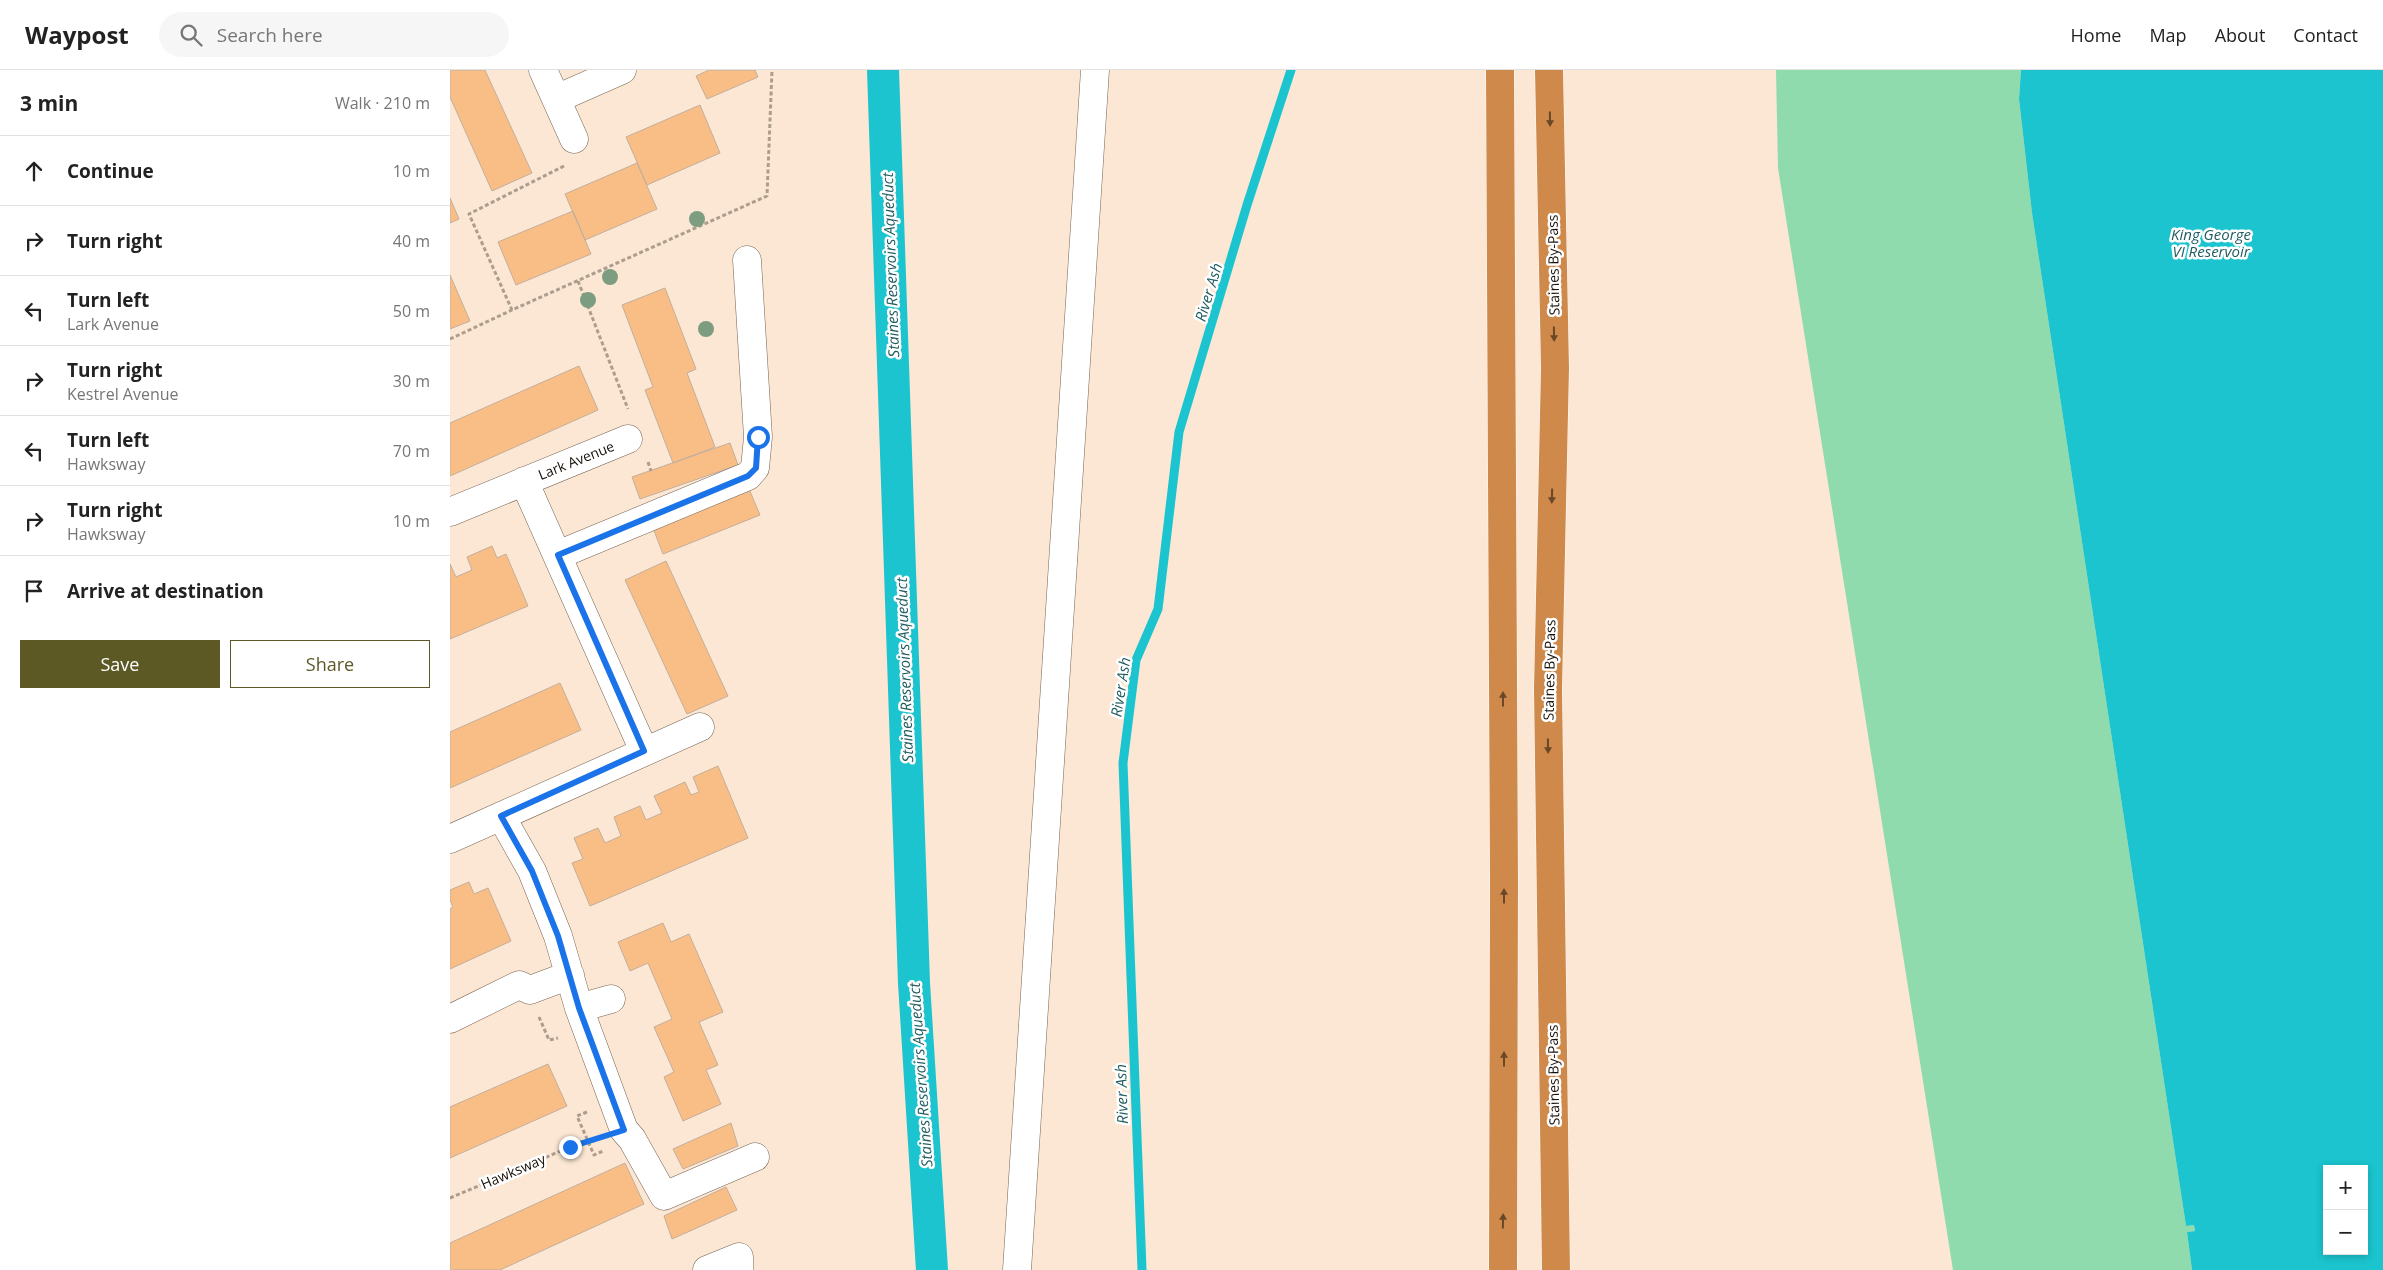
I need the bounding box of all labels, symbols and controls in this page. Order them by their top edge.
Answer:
search box [159,12,509,57]
text: Waypost [25,18,129,51]
icon: search [177,21,205,49]
text: Search here [217,22,323,48]
text: Home [2071,23,2121,47]
text: Map [2149,23,2187,47]
text: About [2215,23,2265,47]
text: Contact [2293,23,2358,47]
text: 3 min [20,89,78,117]
text: Walk · 210 m [335,92,430,114]
one-way arrow [1546,111,1554,127]
icon: ahead [20,157,48,185]
text: Continue [67,158,154,184]
text: 10 m [393,160,430,182]
water label: Staines Reservoirs Aqueduct [877,171,903,358]
street label: Staines By-Pass [1543,214,1563,316]
water label: King George VI Reservoir [2171,224,2251,261]
icon: right [20,227,48,255]
text: Turn right [67,228,162,254]
text: 40 m [393,230,430,252]
water label: River Ash [1190,260,1226,324]
text: Turn left [67,287,149,313]
icon: left [20,297,48,325]
text: 50 m [393,300,430,322]
text: Lark Avenue [67,313,159,335]
one-way arrow [1550,326,1558,342]
text: Turn right [67,357,162,383]
icon: right [20,367,48,395]
text: 30 m [393,370,430,392]
text: Kestrel Avenue [67,383,179,405]
route start [747,426,770,449]
text: Turn left [67,427,149,453]
street label: Lark Avenue [535,436,617,484]
icon: left [20,437,48,465]
text: 70 m [393,440,430,462]
text: Hawksway [67,453,145,475]
one-way arrow [1548,488,1556,504]
text: Turn right [67,497,162,523]
icon: right [20,507,48,535]
text: 10 m [393,510,430,532]
text: Hawksway [67,523,145,545]
water label: Staines Reservoirs Aqueduct [891,576,917,763]
icon: arrive [20,577,48,605]
text: Arrive at destination [67,578,264,604]
street label: Staines By-Pass [1539,619,1559,721]
button: Save [20,640,220,688]
button: Share [230,640,430,688]
water label: River Ash [1105,656,1135,718]
one-way arrow [1499,691,1507,707]
one-way arrow [1545,738,1553,754]
one-way arrow [1500,888,1508,904]
water label: Staines Reservoirs Aqueduct [904,981,936,1168]
street label: Staines By-Pass [1543,1024,1563,1126]
one-way arrow [1500,1051,1508,1067]
water label: River Ash [1110,1064,1132,1124]
route end [559,1136,582,1159]
street label: Hawksway [478,1148,549,1193]
map controls [2323,1165,2368,1255]
button: + [2323,1165,2368,1210]
button: − [2323,1210,2368,1255]
one-way arrow [1499,1213,1507,1229]

